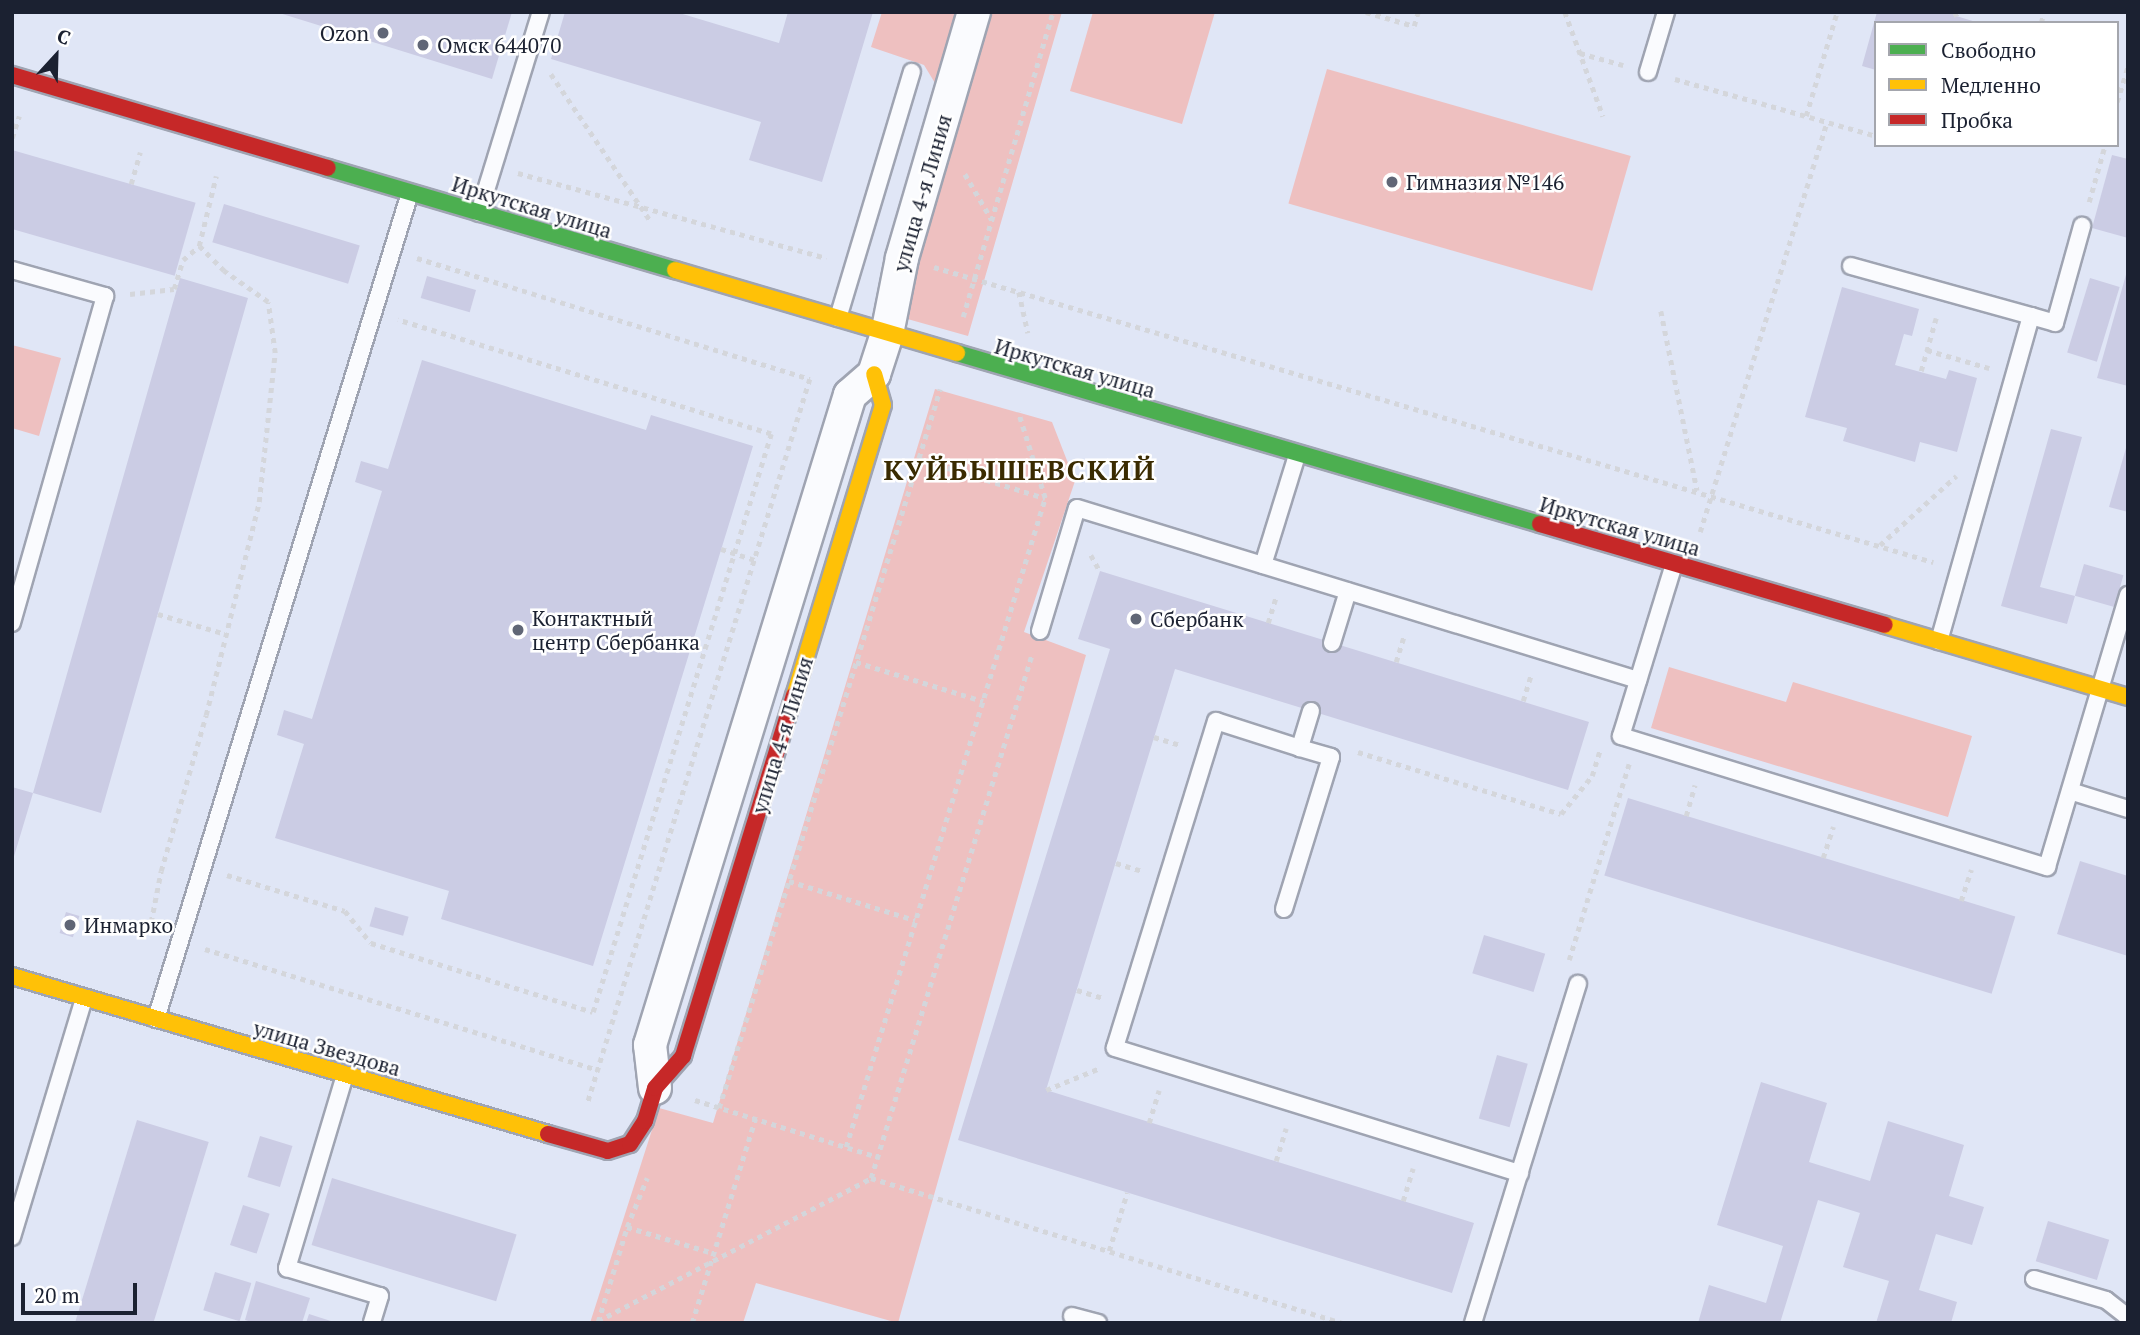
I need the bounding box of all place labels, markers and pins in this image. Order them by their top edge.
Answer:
place label: Ozon [320,20,369,46]
marker: Ozon [375,25,391,41]
place label: Омск 644070 [437,32,561,58]
marker: Омск 644070 [415,37,431,53]
place label: Гимназия №146 [1406,169,1564,195]
marker: Гимназия №146 [1384,174,1400,190]
place label: Контактный центр Сбербанка [532,605,700,655]
place label: Сбербанк [1150,606,1244,632]
marker: Сбербанк [1128,611,1144,627]
marker: Контактный центр Сбербанка [510,622,526,638]
place label: Инмарко [84,912,173,938]
marker: Инмарко [62,917,78,933]

